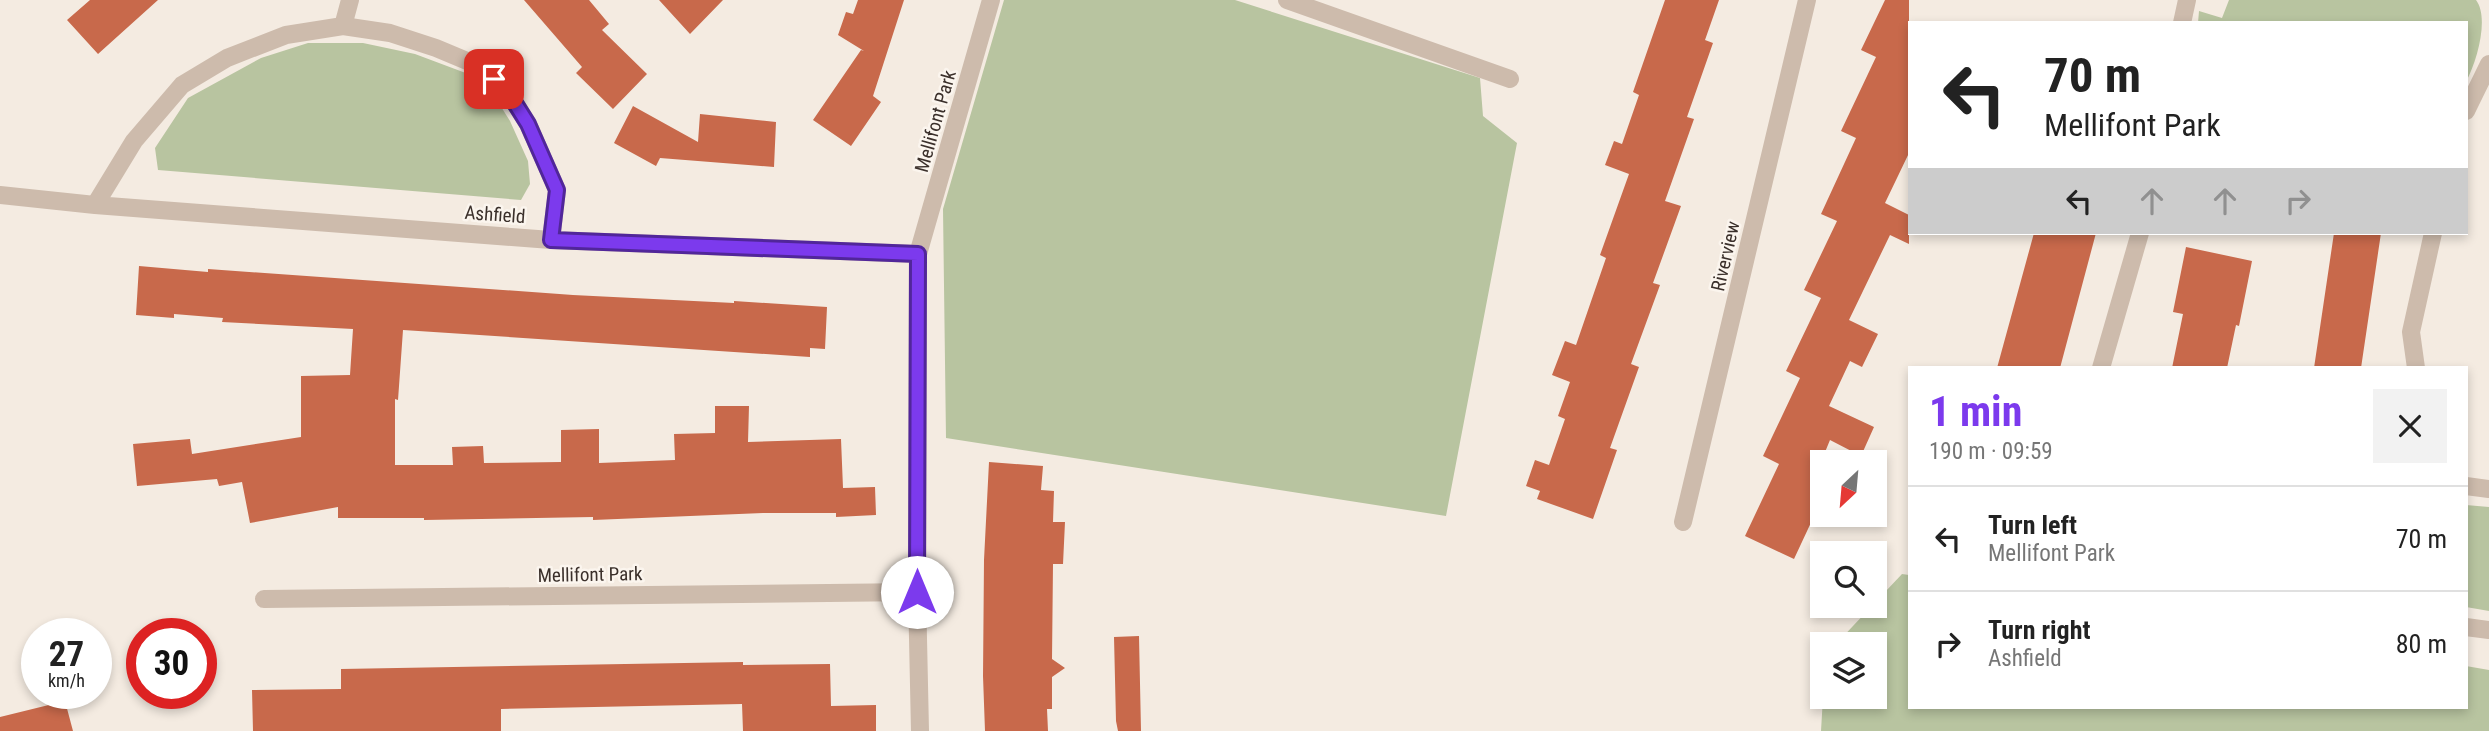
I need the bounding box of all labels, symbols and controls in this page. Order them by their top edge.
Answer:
text: 70 m [2044,47,2141,104]
pin [464,49,524,109]
icon: left [1929,49,2020,140]
icon: arrive [475,60,513,98]
street label: Mellifont Park [910,67,961,175]
text: Mellifont Park [2044,106,2221,144]
icon: left [2060,182,2098,220]
icon: ahead [2133,182,2171,220]
icon: ahead [2206,182,2244,220]
icon: right [2279,182,2317,220]
street label: Ashfield [464,201,526,228]
street label: Riverview [1706,219,1745,293]
text: 1 min [1929,387,2022,436]
button: close [2373,389,2447,463]
text: 190 m · 09:59 [1929,438,2053,465]
north arrow [1810,450,1886,527]
map controls [1810,450,1887,709]
text: Turn left [1988,510,2077,540]
icon: left [1929,520,1967,558]
text: 70 m [2396,524,2447,554]
text: Mellifont Park [1988,540,2115,567]
button: search [1810,541,1887,618]
position arrow [880,555,954,629]
street label: Mellifont Park [537,562,643,587]
text: Turn right [1988,615,2090,645]
speed limit sign: 30 [126,618,217,709]
icon: right [1929,625,1967,663]
text: 80 m [2396,629,2447,659]
button: layers [1810,632,1887,709]
text: 27 [49,634,84,675]
text: Ashfield [1988,645,2062,672]
text: km/h [48,670,85,691]

